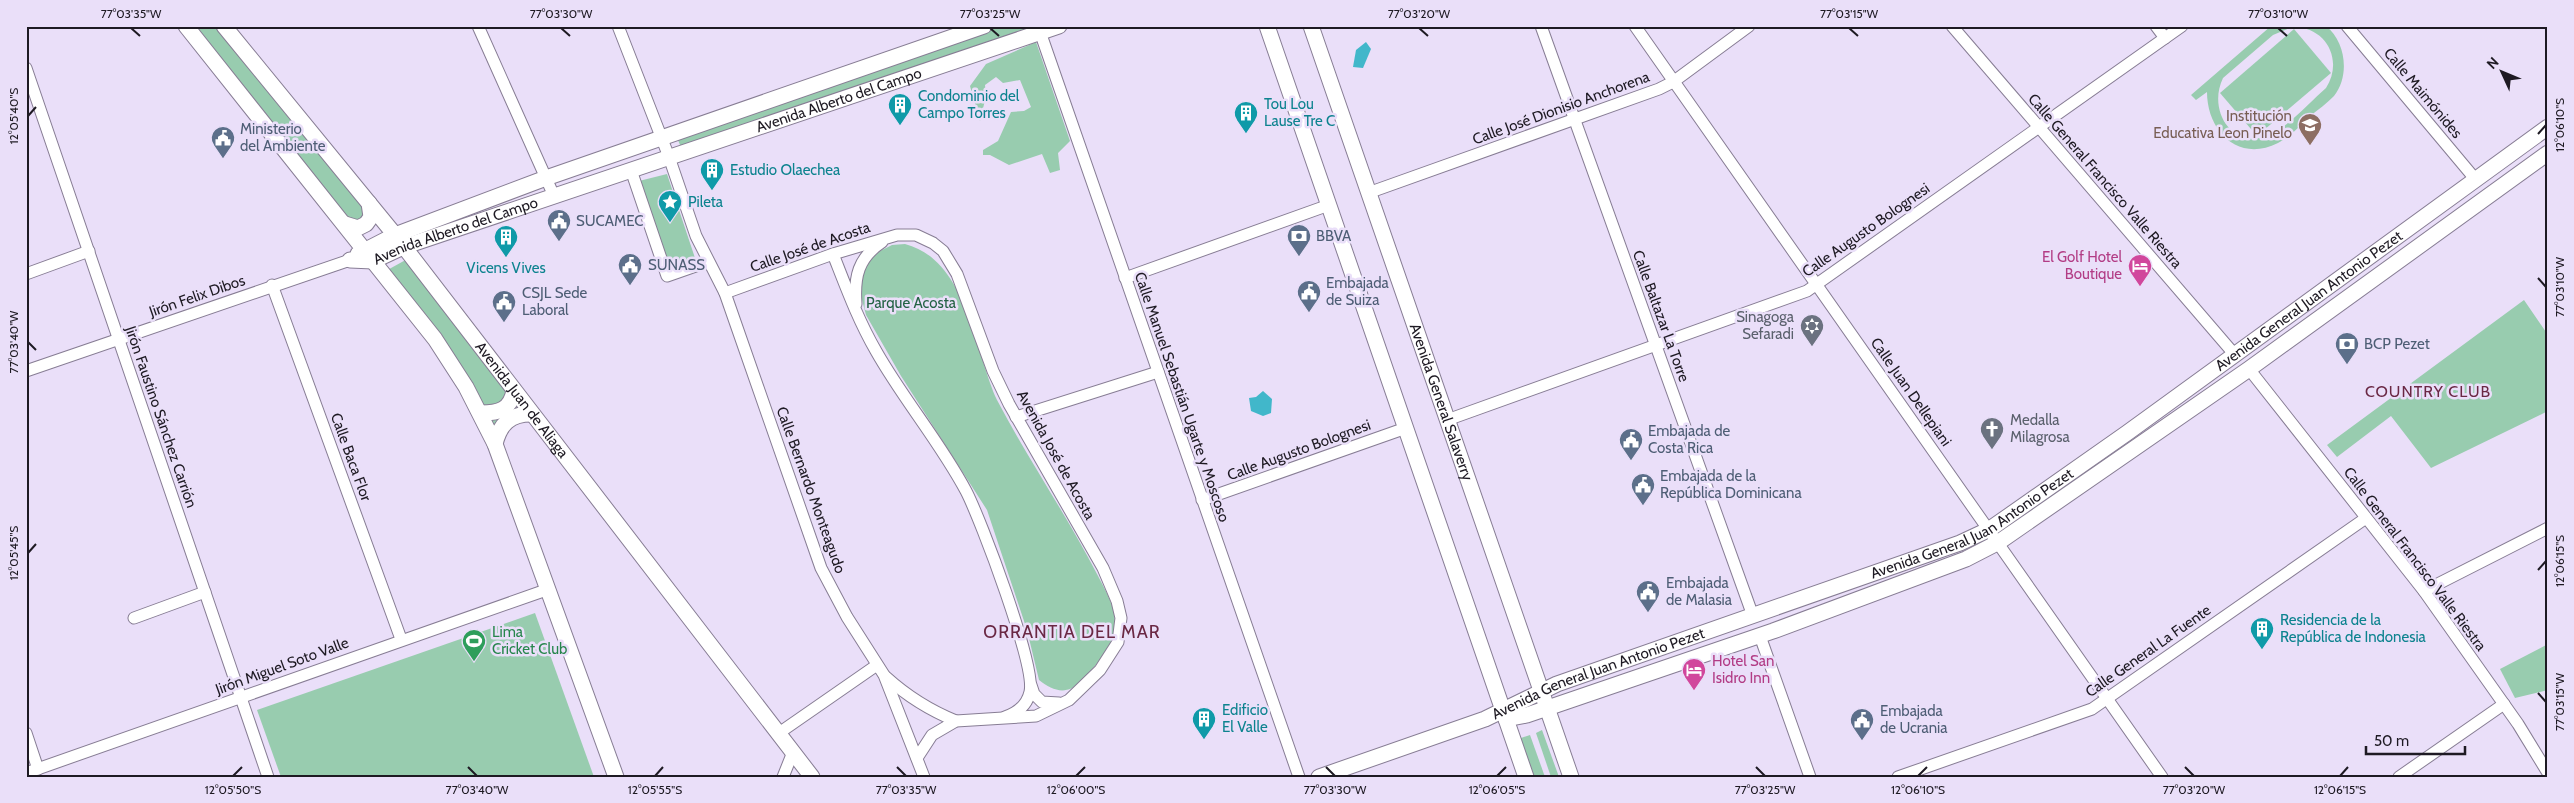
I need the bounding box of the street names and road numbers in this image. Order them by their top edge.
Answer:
street label: Calle Maimónides [2380,44,2466,142]
street label: Avenida Alberto del Campo [754,64,924,136]
street label: Calle José Dionisio Anchorena [1470,67,1653,148]
street label: Calle General Francisco Valle Riestra [2024,90,2186,273]
street label: Calle Augusto Bolognesi [1799,179,1933,281]
street label: Avenida Alberto del Campo [370,193,540,269]
street label: Calle José de Acosta [748,218,873,276]
street label: Avenida General Juan Antonio Pezet [2212,227,2406,375]
street label: Calle Baltazar La Torre [1629,248,1693,385]
street label: Calle Manuel Sebastián Ugarte y Moscoso [1131,270,1233,524]
street label: Jirón Felix Dibos [146,271,247,321]
street label: Avenida General Salaverry [1406,321,1477,483]
street label: Jirón Faustino Sánchez Carrión [121,323,201,510]
street label: Calle Juan Dellepiani [1867,334,1955,450]
street label: Avenida Juan de Aliaga [471,338,573,462]
street label: Avenida José de Acosta [1013,387,1099,524]
street label: Calle Bernardo Monteagudo [772,404,850,576]
street label: Calle Baca Flor [327,411,375,504]
street label: Calle Augusto Bolognesi [1225,416,1373,484]
street label: Calle General Francisco Valle Riestra [2340,463,2491,655]
street label: Avenida General Juan Antonio Pezet [1868,465,2077,583]
street label: Calle General La Fuente [2082,601,2214,701]
street label: Avenida General Juan Antonio Pezet [1489,624,1707,723]
street label: Jirón Miguel Soto Valle [212,633,351,699]

